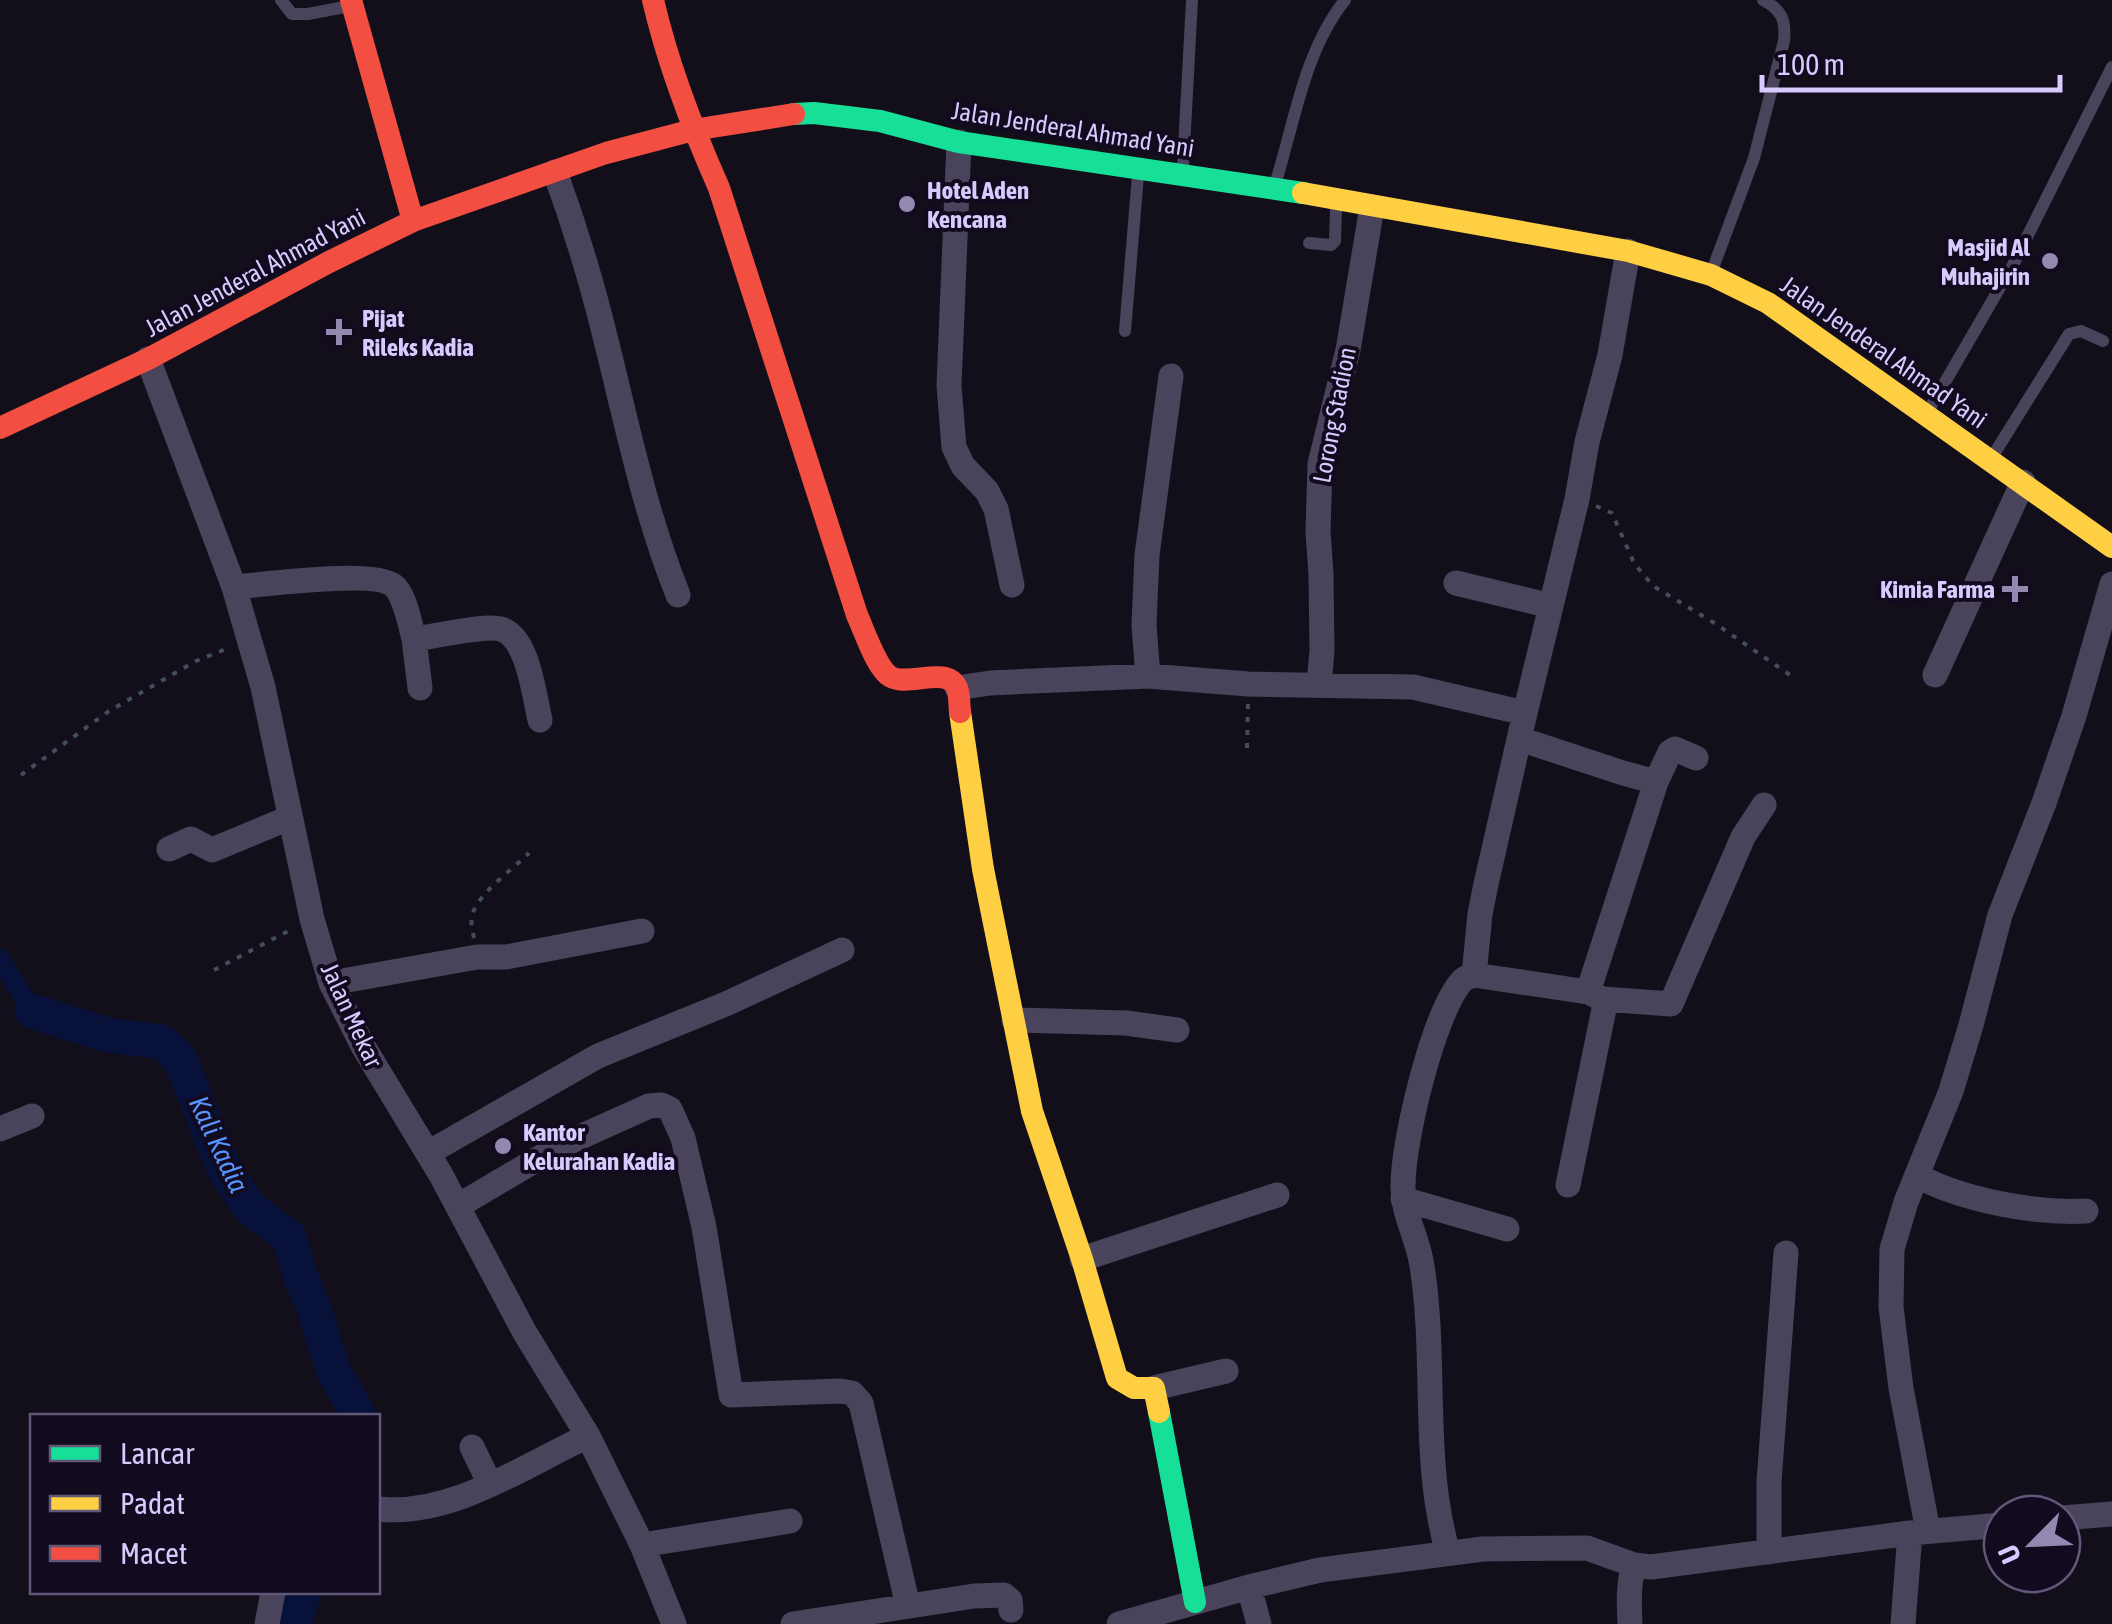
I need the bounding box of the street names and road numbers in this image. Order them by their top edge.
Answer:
street label: Jalan Jenderal Ahmad Yani [950,96,1196,162]
street label: Jalan Jenderal Ahmad Yani [140,202,370,342]
street label: Jalan Jenderal Ahmad Yani [1776,270,1992,434]
street label: Lorong Stadion [1307,345,1361,485]
street label: Jalan Mekar [316,959,389,1072]

